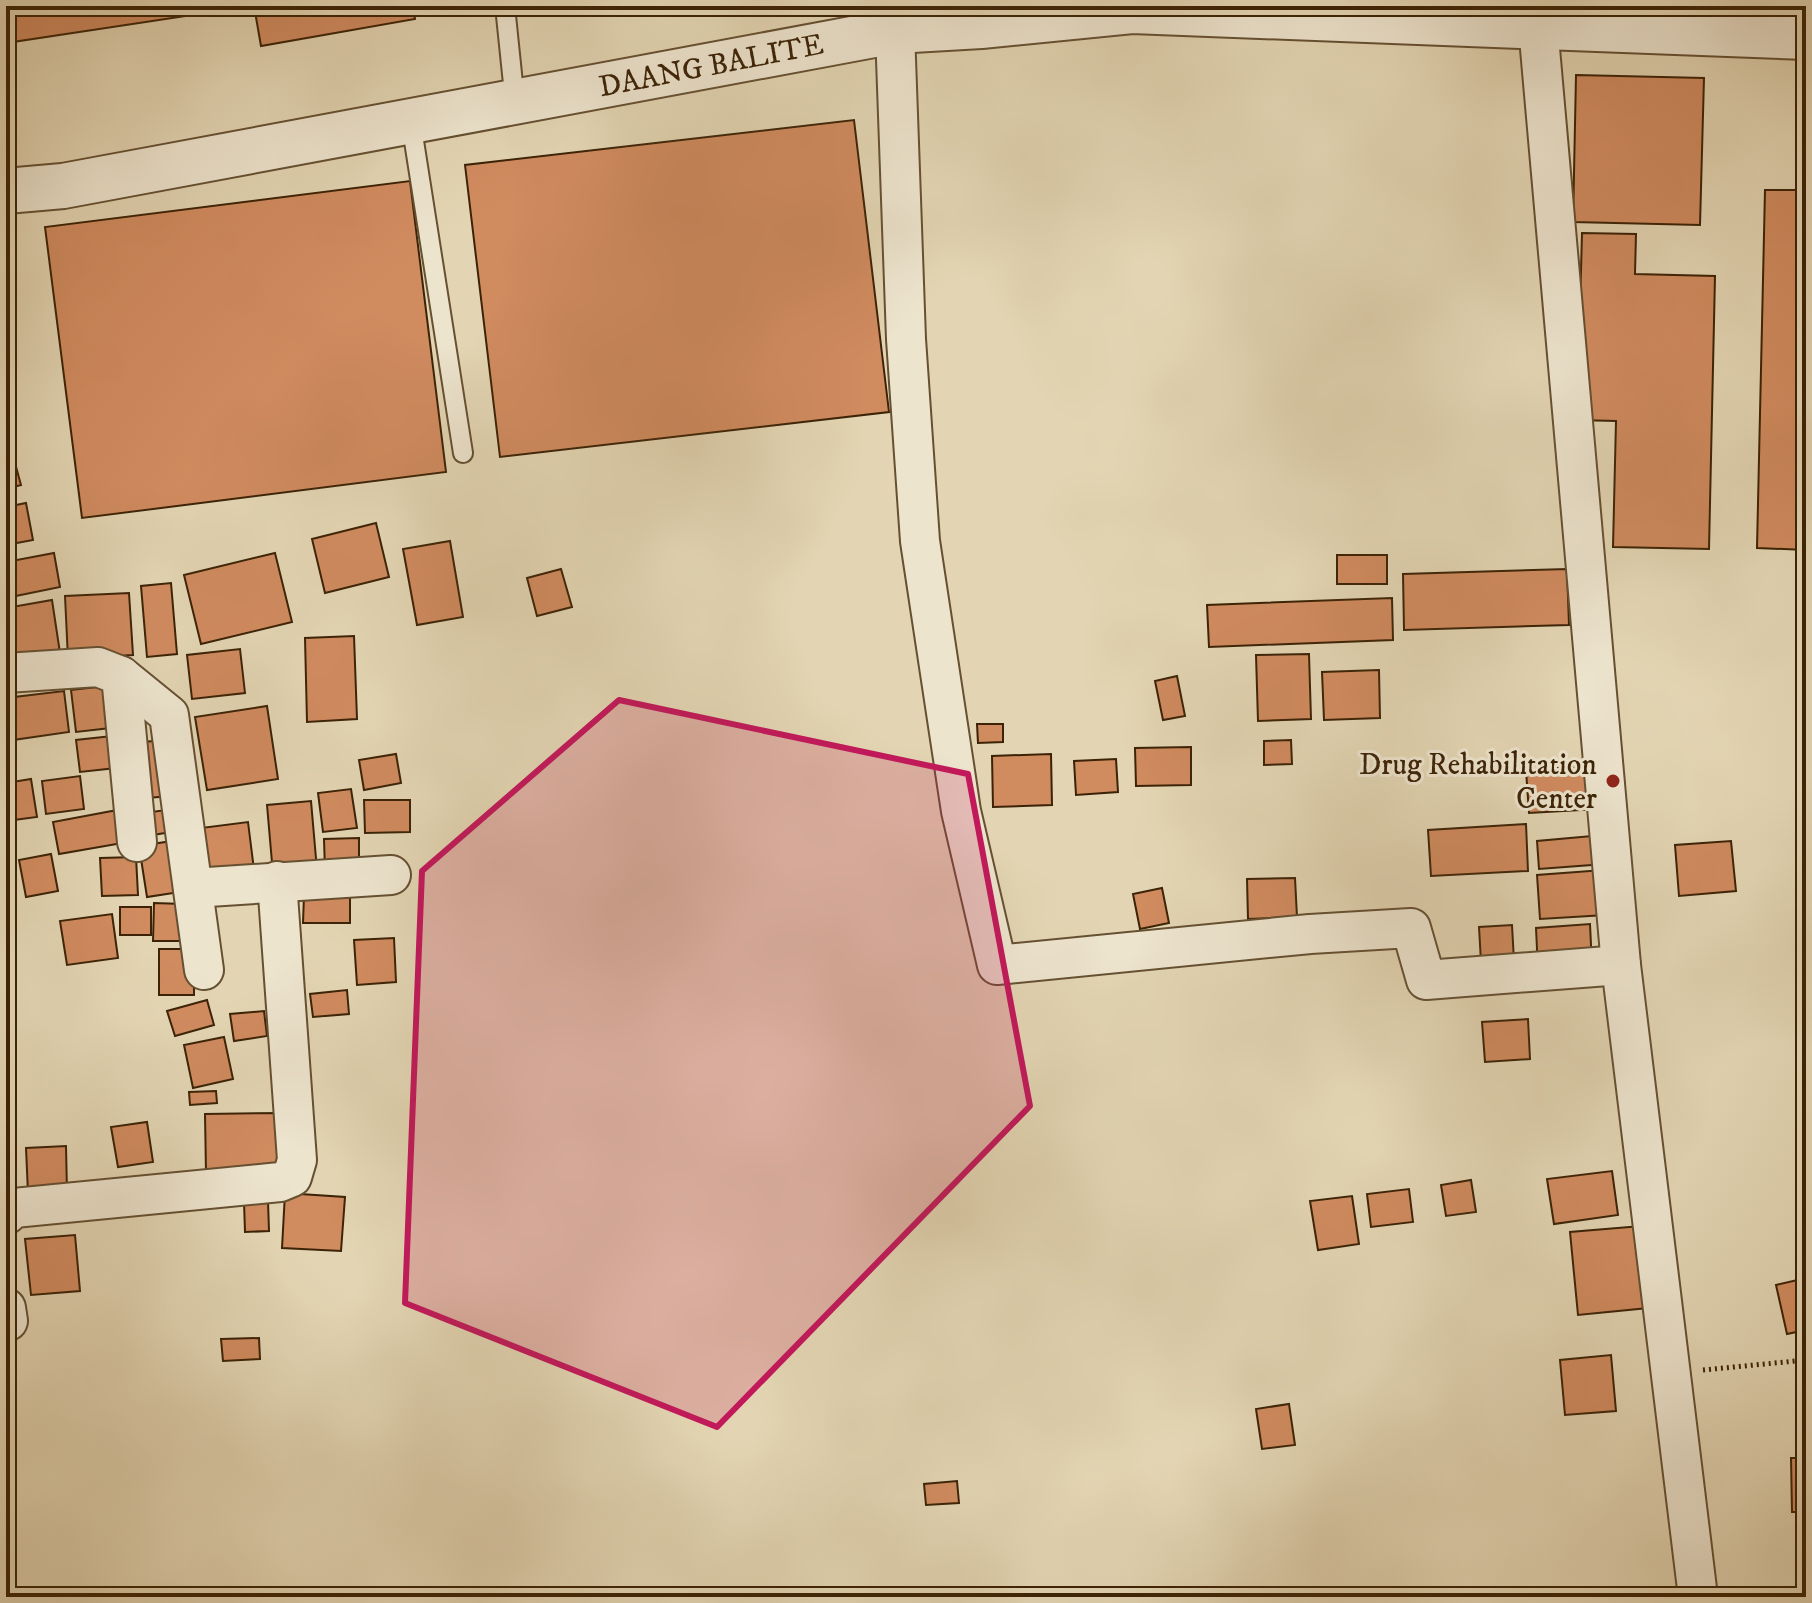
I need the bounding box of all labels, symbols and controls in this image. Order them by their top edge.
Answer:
street label: DAANG BALITE [596,27,827,106]
place label: Drug Rehabilitation Center [1359,747,1597,818]
marker: Drug Rehabilitation Center [1604,772,1622,790]

